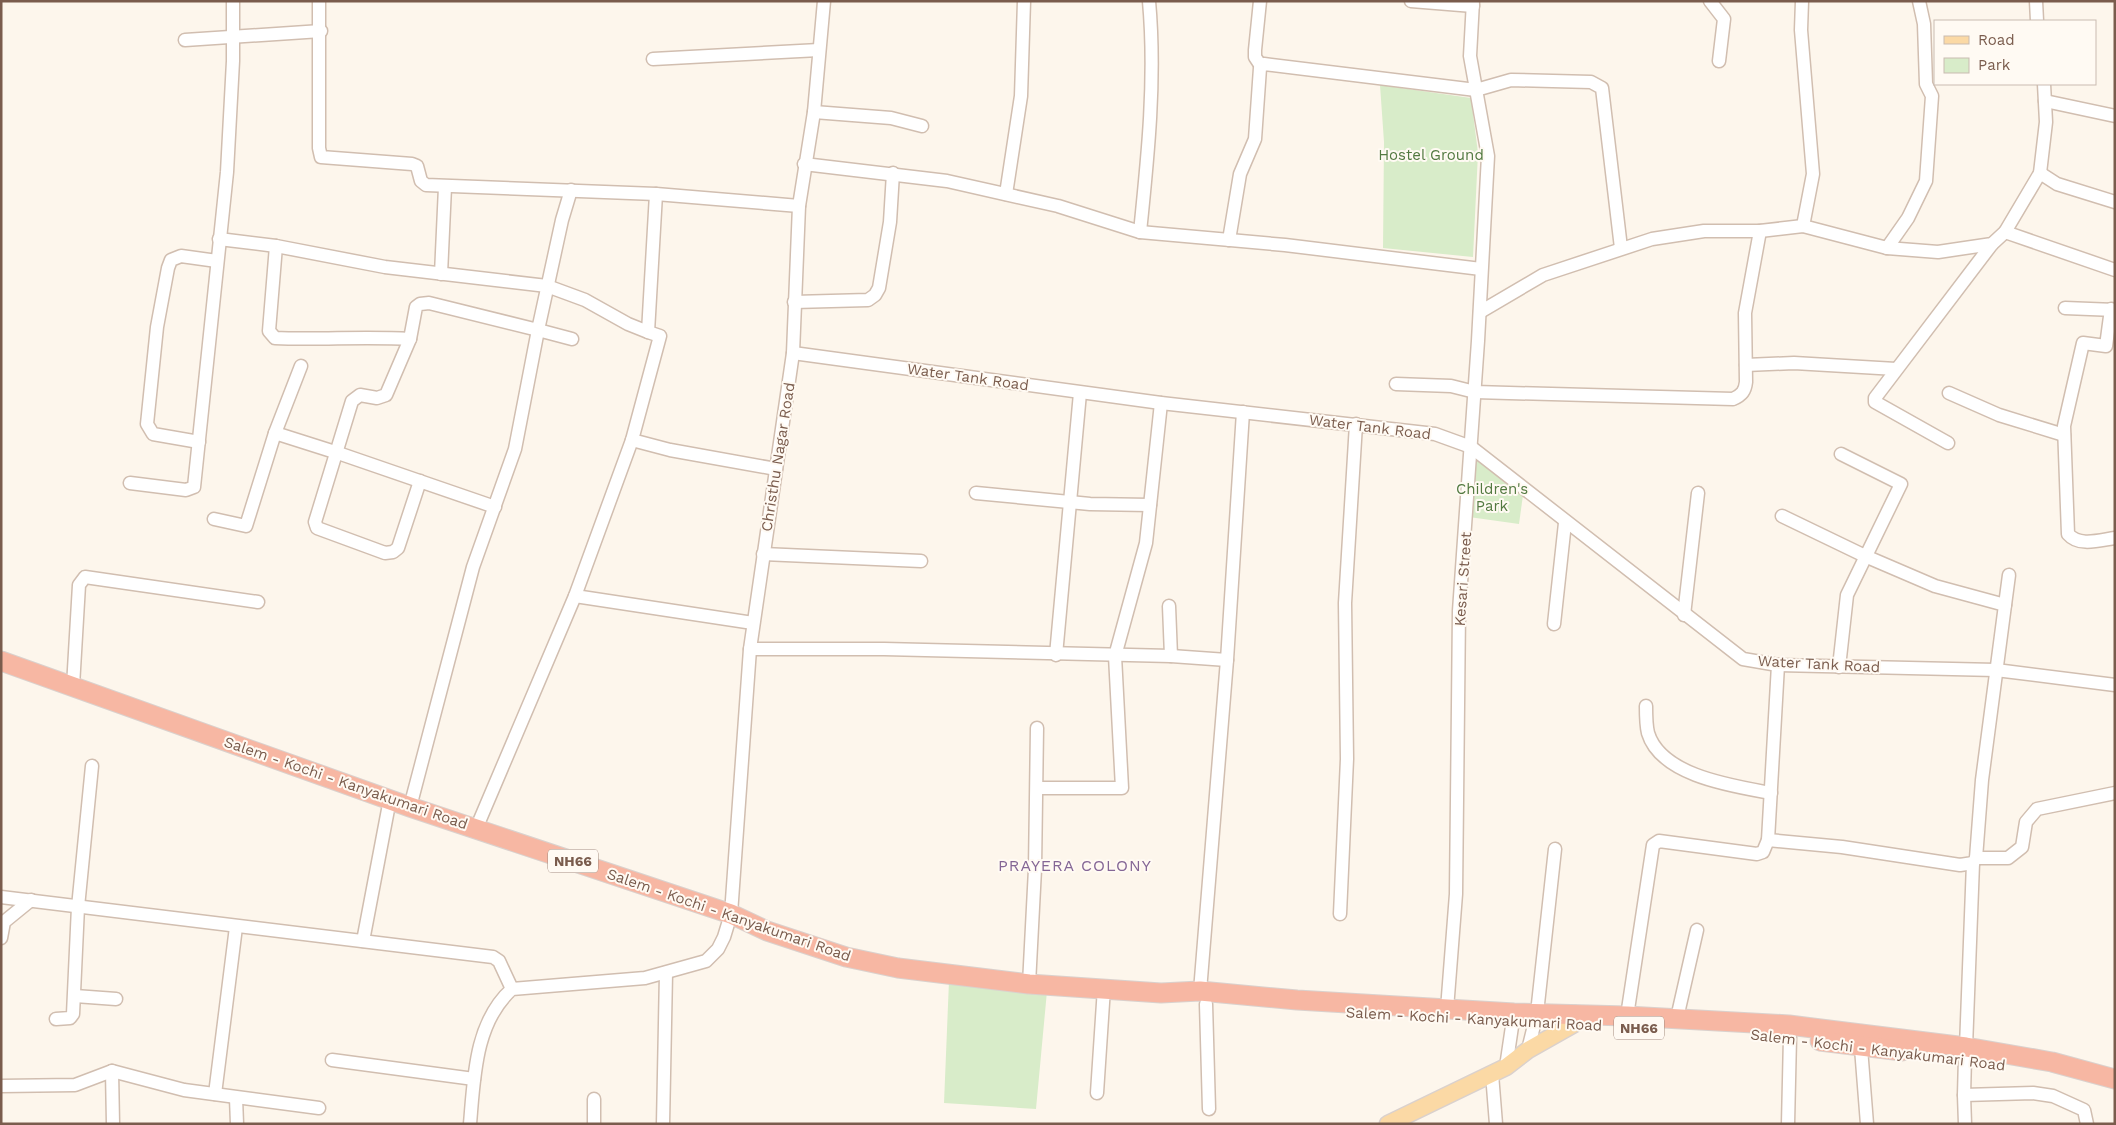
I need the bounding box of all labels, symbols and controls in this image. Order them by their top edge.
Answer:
legend [1934,20,2096,85]
text: Road [1978,31,2015,49]
text: Park [1978,56,2011,74]
park label: Hostel Ground [1378,146,1484,164]
street label: Water Tank Road [906,360,1030,394]
street label: Christhu Nagar Road [757,381,799,533]
street label: Water Tank Road [1308,411,1432,443]
park label: Children's Park [1456,480,1528,515]
street label: Kesari Street [1451,530,1475,627]
street label: Water Tank Road [1757,652,1881,676]
street label: Salem - Kochi - Kanyakumari Road [222,733,470,833]
road number: NH66 [548,849,598,872]
district label: PRAYERA COLONY [998,856,1152,875]
street label: Salem - Kochi - Kanyakumari Road [605,865,853,965]
street label: Salem - Kochi - Kanyakumari Road [1345,1003,1603,1035]
road number: NH66 [1614,1016,1664,1040]
street label: Salem - Kochi - Kanyakumari Road [1749,1025,2007,1075]

